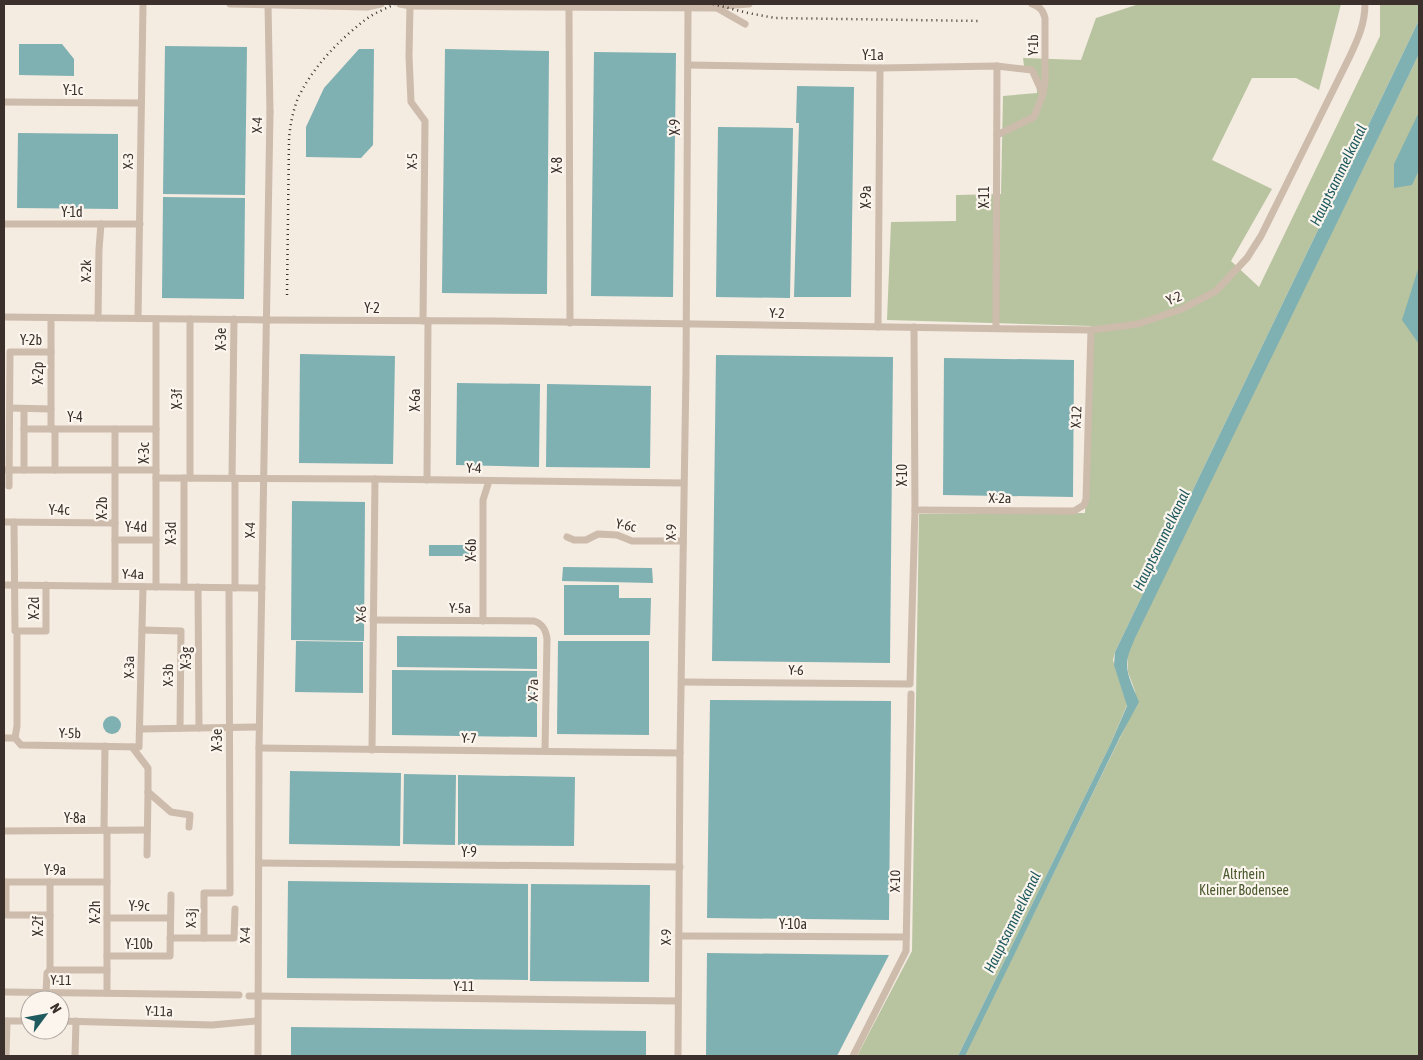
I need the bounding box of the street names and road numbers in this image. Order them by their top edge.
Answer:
street label: Y-1b [1025,34,1041,56]
street label: Y-1a [862,47,884,63]
street label: Y-1c [63,82,84,98]
street label: X-4 [249,116,265,133]
street label: X-9 [667,119,683,135]
street label: X-3 [120,153,136,169]
street label: X-5 [404,153,420,169]
street label: X-8 [549,156,565,173]
street label: X-9a [858,186,874,208]
street label: X-11 [976,186,992,208]
street label: Y-1d [61,204,83,220]
street label: X-2k [78,260,94,282]
street label: Y-2 [1164,288,1184,308]
street label: Y-2 [364,300,380,316]
street label: Y-2 [769,305,785,321]
street label: X-3e [213,328,229,350]
street label: Y-2b [20,332,42,348]
street label: X-2p [30,361,46,385]
street label: X-3f [169,389,185,409]
street label: X-6a [407,389,423,411]
street label: X-12 [1068,406,1084,428]
street label: Y-4 [67,409,83,425]
street label: X-3c [136,441,152,464]
street label: Y-4 [466,460,482,476]
street label: X-10 [894,463,910,486]
street label: X-2a [988,490,1012,506]
street label: X-2b [94,496,110,520]
street label: Y-4c [49,502,70,518]
street label: Y-6c [614,515,638,535]
street label: Y-4d [125,519,147,535]
street label: X-3d [163,521,179,545]
street label: X-4 [242,521,258,538]
street label: X-9 [663,524,679,540]
street label: X-6b [463,538,479,562]
street label: Y-4a [122,566,144,582]
street label: X-2d [26,596,42,620]
street label: Y-5a [449,600,471,616]
street label: X-6 [353,605,369,622]
street label: X-3g [178,647,194,669]
street label: X-3a [121,655,137,679]
street label: Y-6 [788,662,804,678]
street label: X-3b [160,663,176,687]
street label: X-7a [525,678,541,702]
street label: Y-5b [59,725,82,741]
street label: X-3e [209,729,225,751]
street label: Y-7 [461,730,477,746]
street label: Y-8a [64,810,86,826]
street label: Y-9 [461,844,477,860]
street label: Y-9a [44,862,66,878]
street label: X-10 [887,869,903,892]
street label: Y-9c [129,898,150,914]
street label: X-2h [87,900,103,924]
street label: X-3j [183,908,199,928]
street label: X-2f [30,916,46,936]
street label: Y-10a [779,916,807,932]
street label: X-4 [237,926,253,943]
street label: X-9 [658,929,674,945]
street label: Y-10b [125,936,153,952]
street label: Y-11 [50,972,72,988]
street label: Y-11 [453,978,475,994]
street label: Y-11a [145,1003,173,1019]

